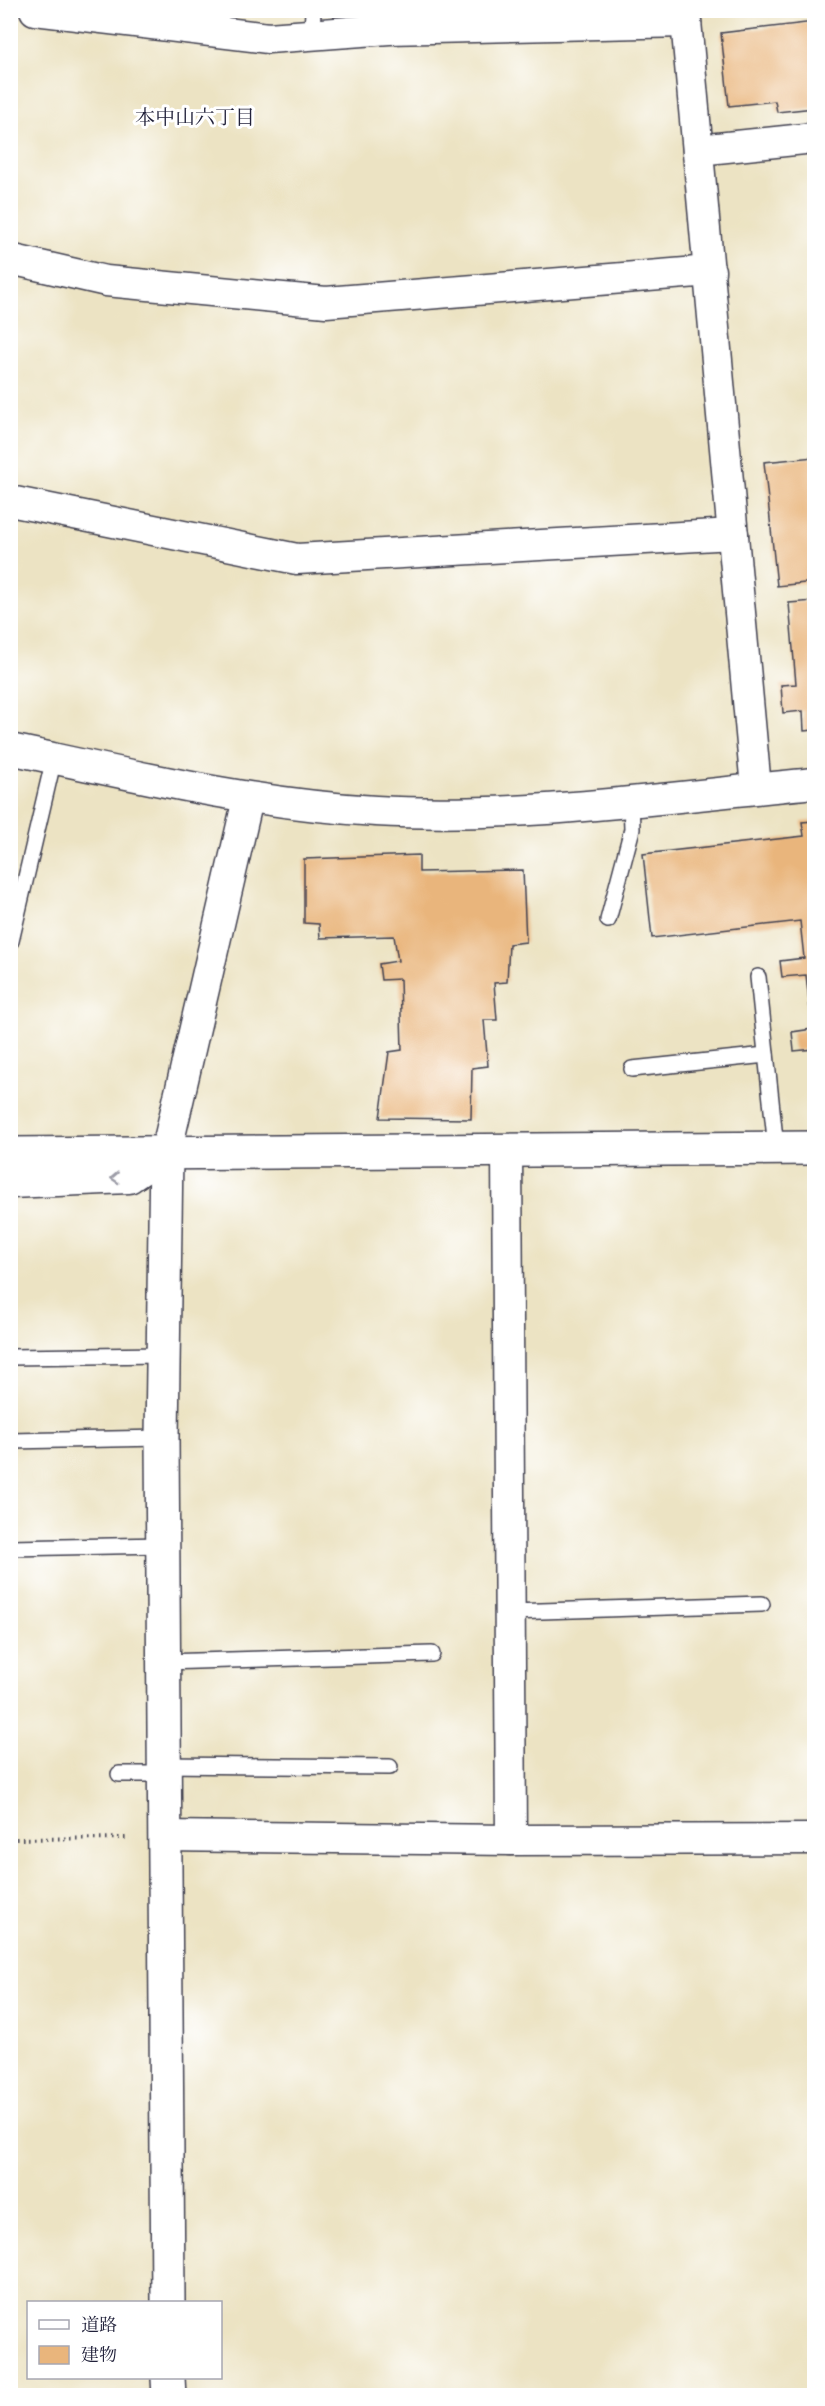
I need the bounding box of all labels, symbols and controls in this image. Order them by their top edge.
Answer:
district label: 本中山六丁目 [135,105,255,129]
one-way arrow [110,1172,119,1185]
legend [27,2301,222,2379]
text: 道路 [81,2314,117,2336]
text: 建物 [81,2344,117,2366]

